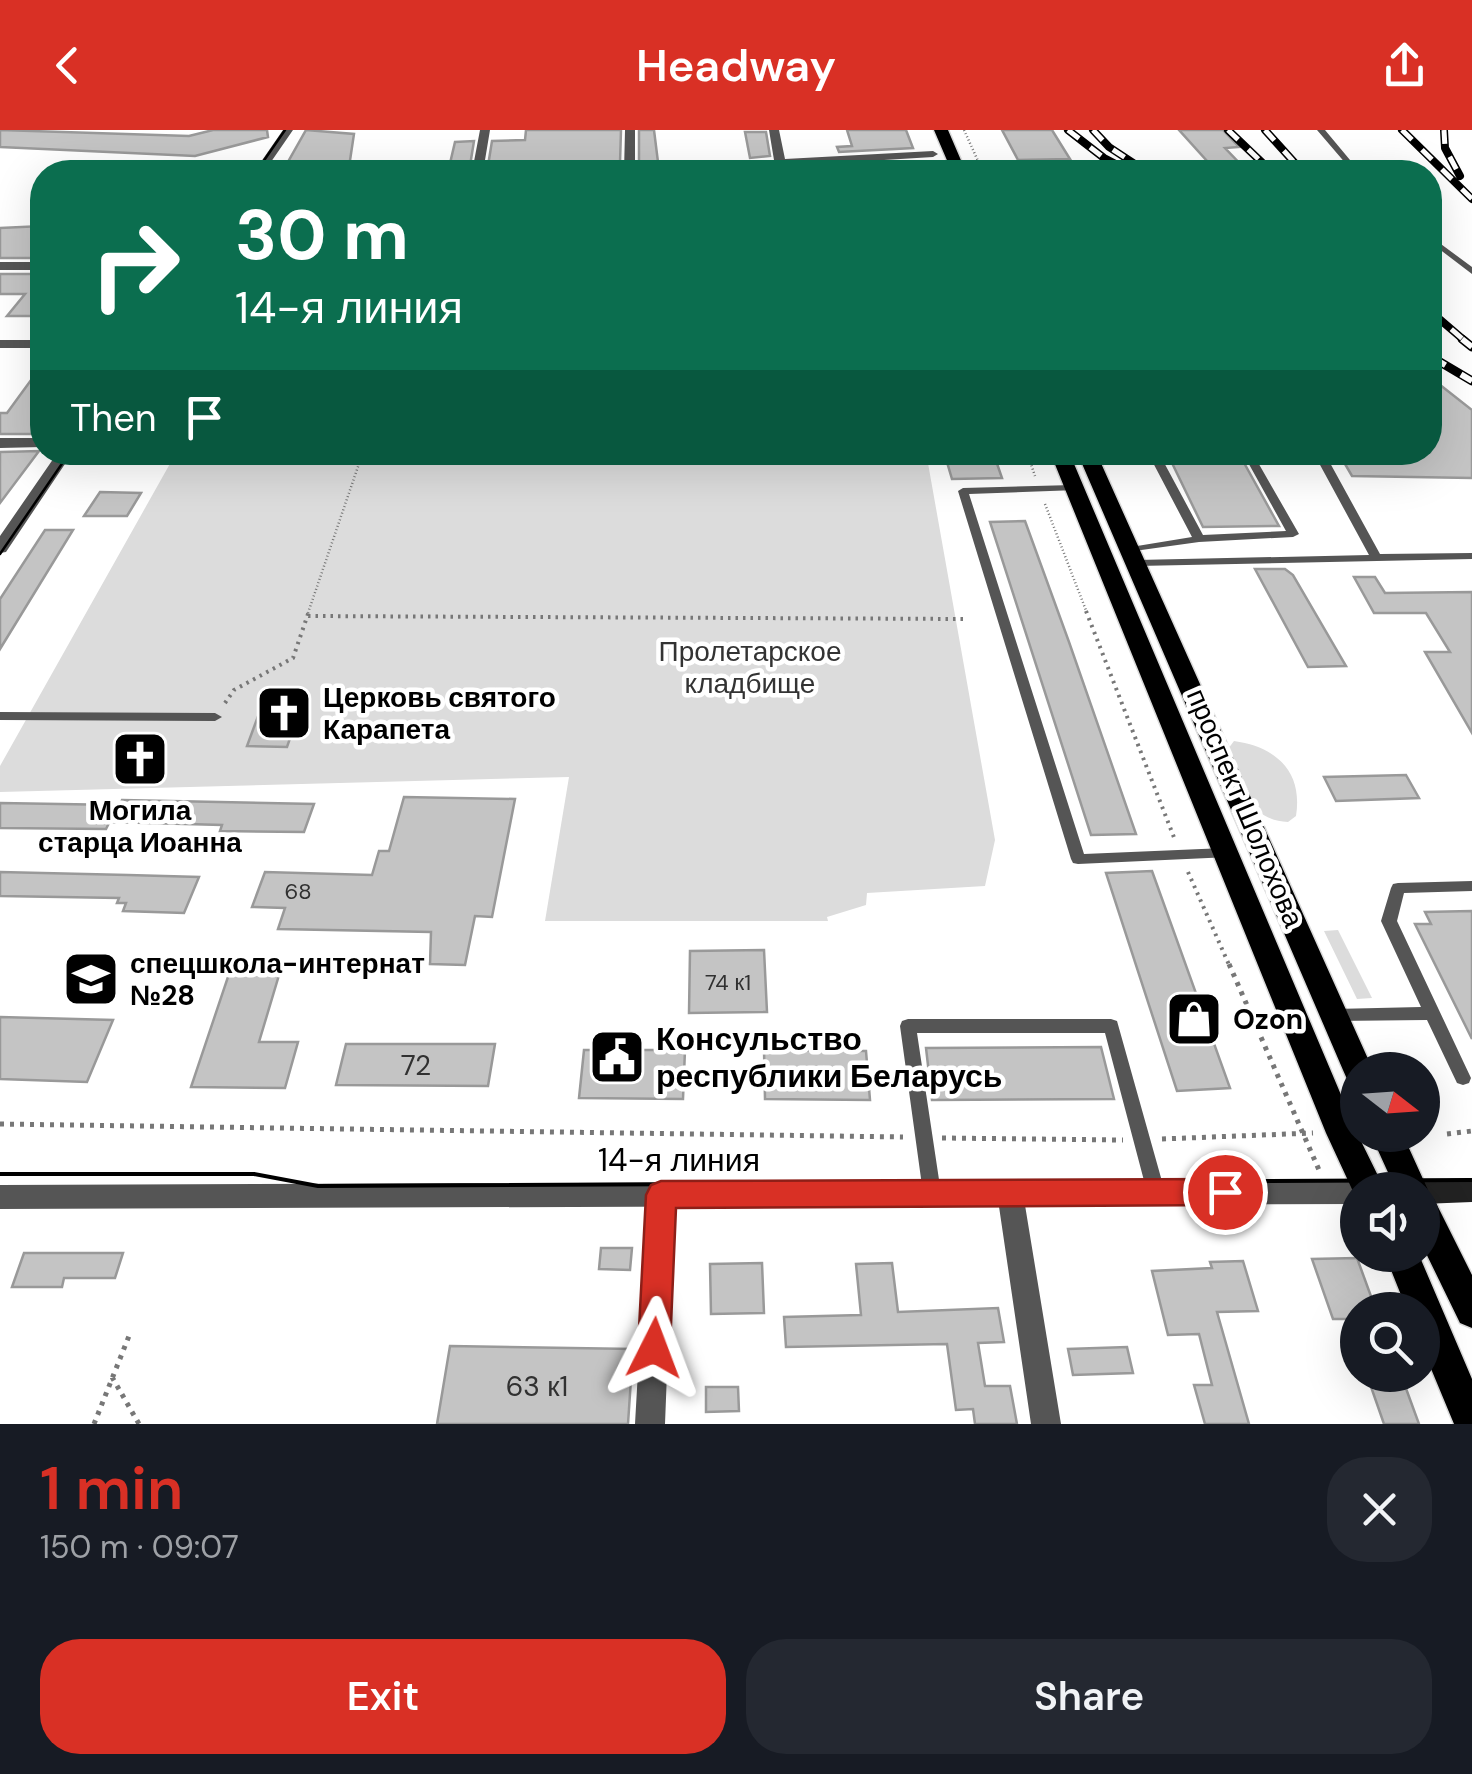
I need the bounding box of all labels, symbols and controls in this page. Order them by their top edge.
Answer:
text: Headway [636,36,836,95]
icon: back [40,38,95,93]
icon: share [1377,38,1432,93]
text: 30 m [235,190,409,281]
icon: right [70,200,200,330]
text: 14-я линия [235,278,463,337]
icon: arrive [177,390,232,445]
text: Then [70,393,157,443]
park label: Пролетарское кладбище [659,633,842,702]
place label: Церковь святого Карапета [323,679,556,748]
church icon: Церковь святого Карапета [254,683,314,743]
street label: проспект Шолохова [1178,683,1312,933]
church icon: Могила старца Иоанна [110,729,170,789]
place label: Могила старца Иоанна [38,792,242,861]
house number: 68 [284,877,312,906]
place label: спецшкола-интернат №28 [130,945,425,1014]
school or university icon: спецшкола-интернат №28 [61,949,121,1009]
house number: 74 к1 [705,968,751,997]
shop icon: Ozon [1164,989,1224,1049]
place label: Ozon [1233,1001,1303,1038]
place label: Консульство республики Беларусь [656,1018,1003,1097]
public building icon: Консульство республики Беларусь [587,1027,647,1087]
house number: 72 [401,1047,431,1084]
north arrow [1340,1052,1440,1152]
map controls [1340,1052,1440,1392]
street label: 14-я линия [598,1139,760,1181]
pin [1183,1150,1268,1235]
icon: arrive [1198,1165,1253,1220]
button: sound [1340,1172,1440,1272]
button: search [1340,1292,1440,1392]
position arrow [602,1296,706,1400]
house number: 63 к1 [506,1368,568,1405]
text: 1 min [40,1449,183,1528]
button: close [1327,1457,1432,1562]
text: 150 m · 09:07 [40,1526,239,1568]
button: Exit [40,1639,726,1754]
button: Share [746,1639,1432,1754]

